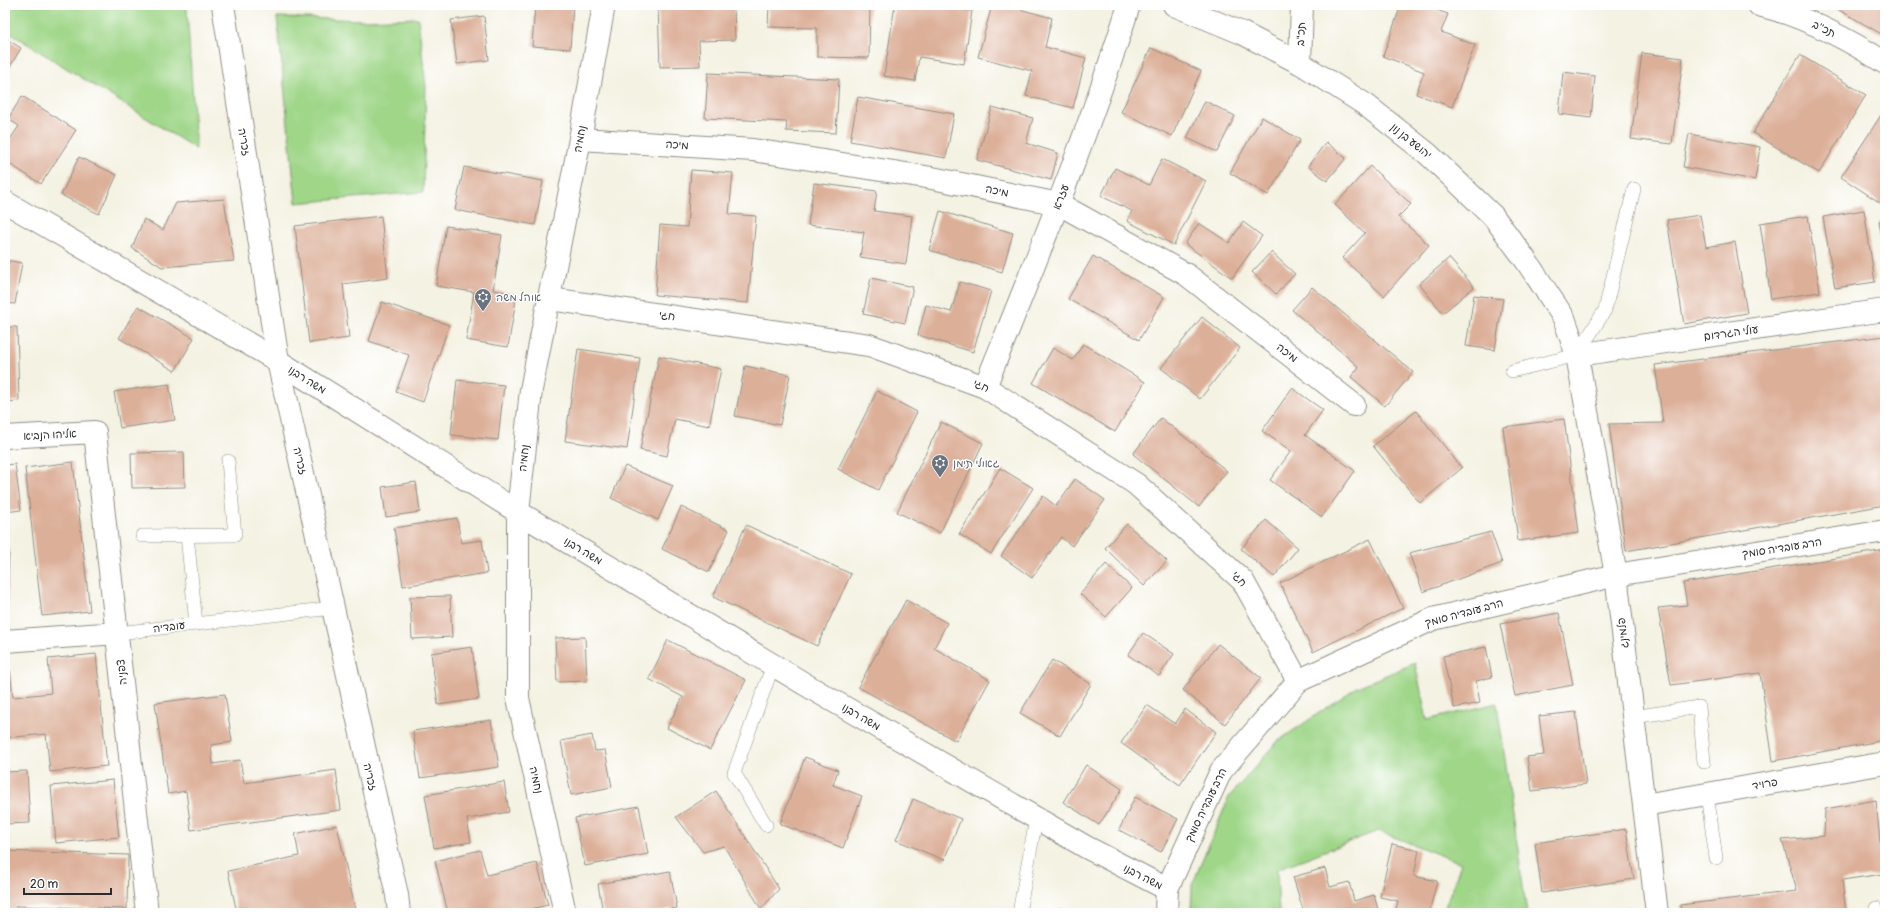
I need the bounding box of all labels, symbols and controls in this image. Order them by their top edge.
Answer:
street label: תכ''ב [1810,18,1838,40]
street label: תכ"ב [1294,22,1308,46]
street label: יהושע בן נון [1388,120,1434,162]
street label: נחמיה [571,124,589,154]
street label: זכריה [235,127,253,157]
street label: מיכה [665,138,689,152]
street label: מיכה [984,182,1010,200]
street label: עזרא [1050,182,1072,212]
synagogue icon: אוהל משה [473,287,493,312]
place label: אוהל משה [496,291,541,304]
street label: חגי [658,308,676,324]
street label: עולי הגרדום [1703,323,1760,343]
street label: מיכה [1274,341,1300,365]
street label: משה רבנו [286,363,328,397]
street label: חגי [971,377,991,395]
street label: אליהו הנביא [23,427,77,443]
street label: נחמיה [516,444,532,472]
street label: זכריה [291,446,309,476]
synagogue icon: גאולי תימן [930,453,950,478]
place label: גאולי תימן [953,457,1000,470]
street label: משה רבנו [561,535,605,567]
street label: הרב עובדיה סומך [1741,535,1823,561]
street label: חגי [1229,569,1249,589]
street label: הרב עובדיה סומך [1423,596,1505,630]
street label: פלמינג [1615,617,1631,649]
street label: עובדיה [152,619,186,635]
street label: צפניה [114,659,130,685]
street label: משה רבנו [839,701,883,733]
street label: זכריה [361,762,379,792]
street label: נחמיה [527,765,545,795]
street label: הרב עובדיה סומך [1182,766,1230,844]
street label: פרויד [1751,775,1779,793]
street label: משה רבנו [1121,862,1165,892]
scale bar [24,870,111,896]
text: 20 m [30,877,59,892]

